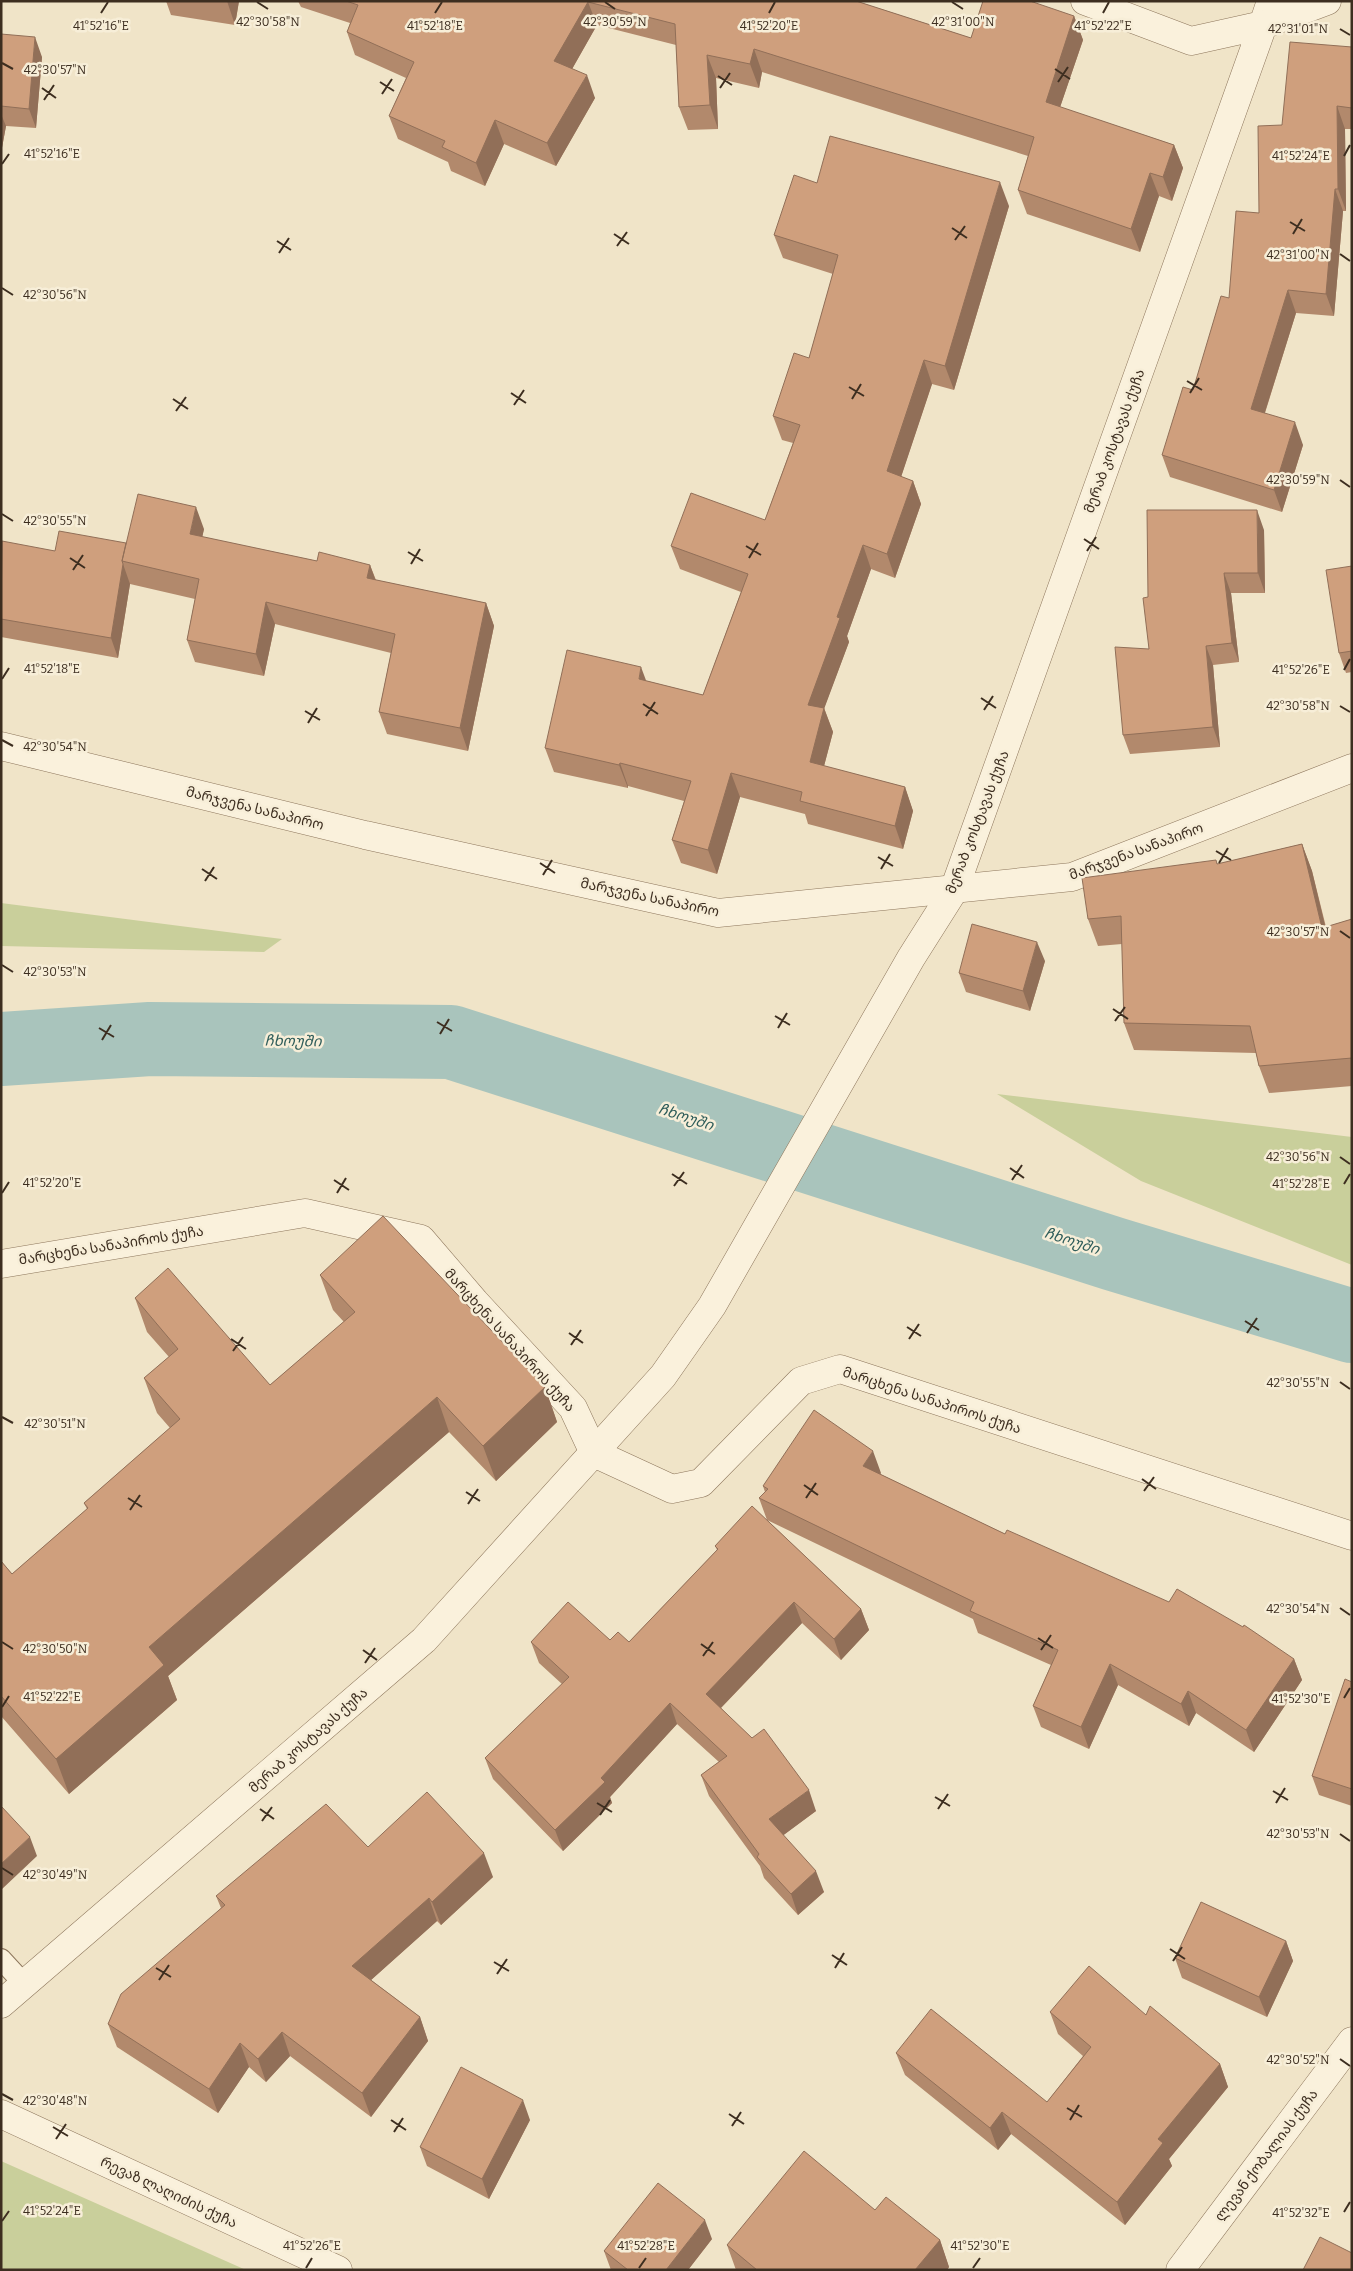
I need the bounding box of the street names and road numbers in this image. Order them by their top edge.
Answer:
street label: მერაბ კოსტავას ქუჩა [1080,367,1148,515]
street label: მერაბ კოსტავას ქუჩა [942,748,1013,896]
street label: მარჯვენა სანაპირო [184,783,326,834]
street label: მარჯვენა სანაპირო [1067,819,1206,884]
street label: მარჯვენა სანაპირო [579,874,721,921]
street label: მარცხენა სანაპიროს ქუჩა [18,1222,205,1268]
street label: მარცხენა სანაპიროს ქუჩა [441,1265,578,1415]
street label: მარცხენა სანაპიროს ქუჩა [840,1364,1023,1437]
street label: მერაბ კოსტავას ქუჩა [245,1684,371,1797]
street label: ლევან ქობალიას ქუჩა [1211,2086,1322,2225]
street label: რევაზ ლაღიძის ქუჩა [98,2153,240,2232]

